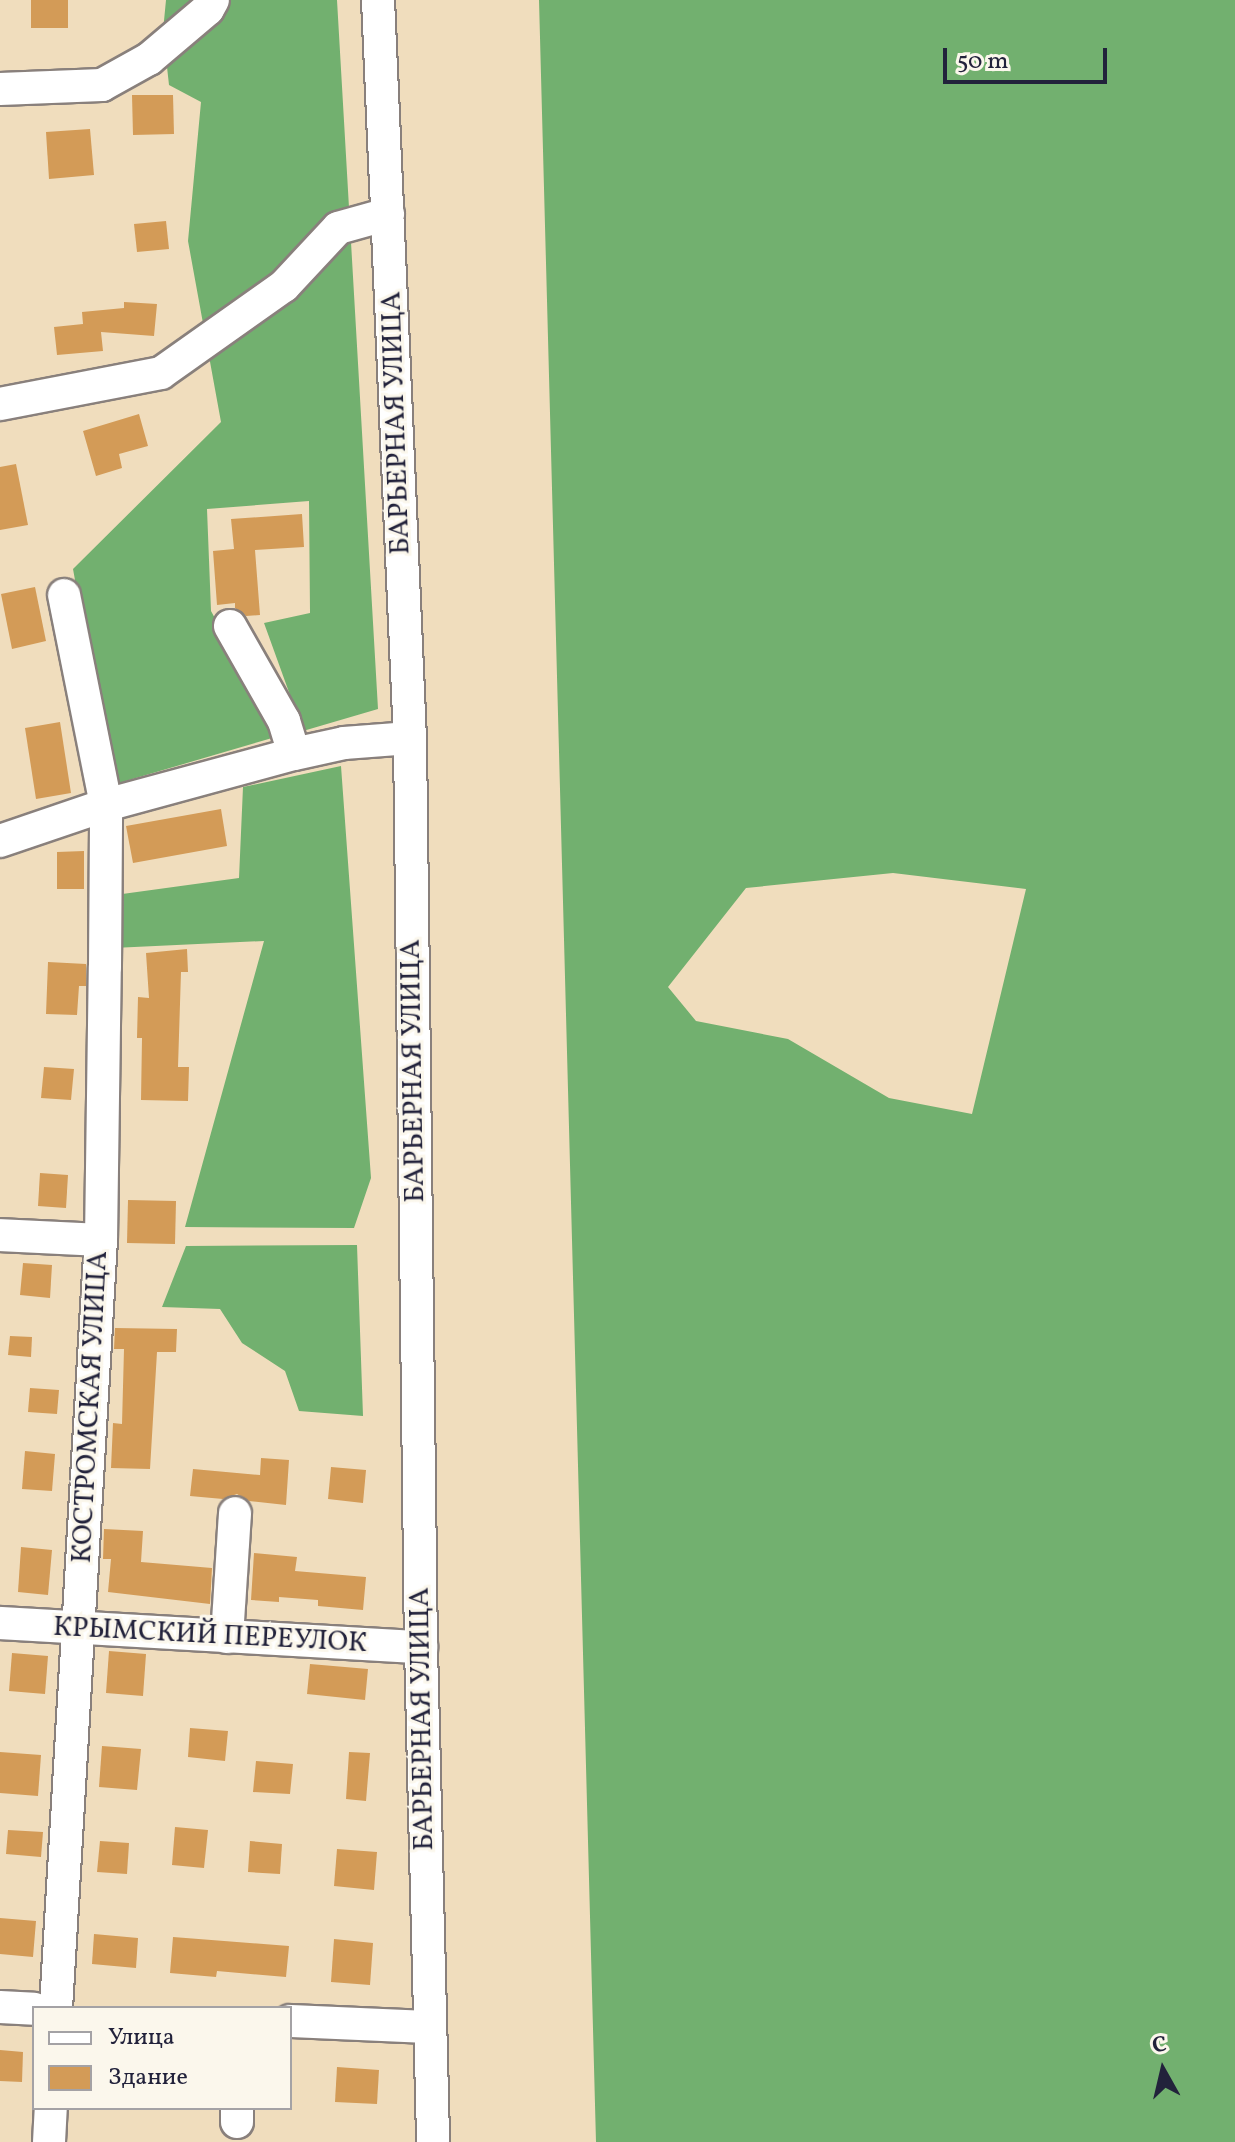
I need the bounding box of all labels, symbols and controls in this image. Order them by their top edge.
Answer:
scale bar [947,32,1111,82]
text: 50 m [957,45,1009,79]
street label: БАРЬЕРНАЯ УЛИЦА [376,291,418,555]
street label: БАРЬЕРНАЯ УЛИЦА [395,939,433,1203]
street label: КОСТРОМСКАЯ УЛИЦА [66,1250,116,1564]
street label: БАРЬЕРНАЯ УЛИЦА [404,1587,442,1851]
street label: КРЫМСКИЙ ПЕРЕУЛОК [52,1611,368,1661]
legend [32,2006,292,2110]
text: Улица [108,2021,175,2055]
text: С [1150,2029,1169,2062]
north arrow [1123,2030,1203,2110]
text: Здание [108,2061,188,2095]

